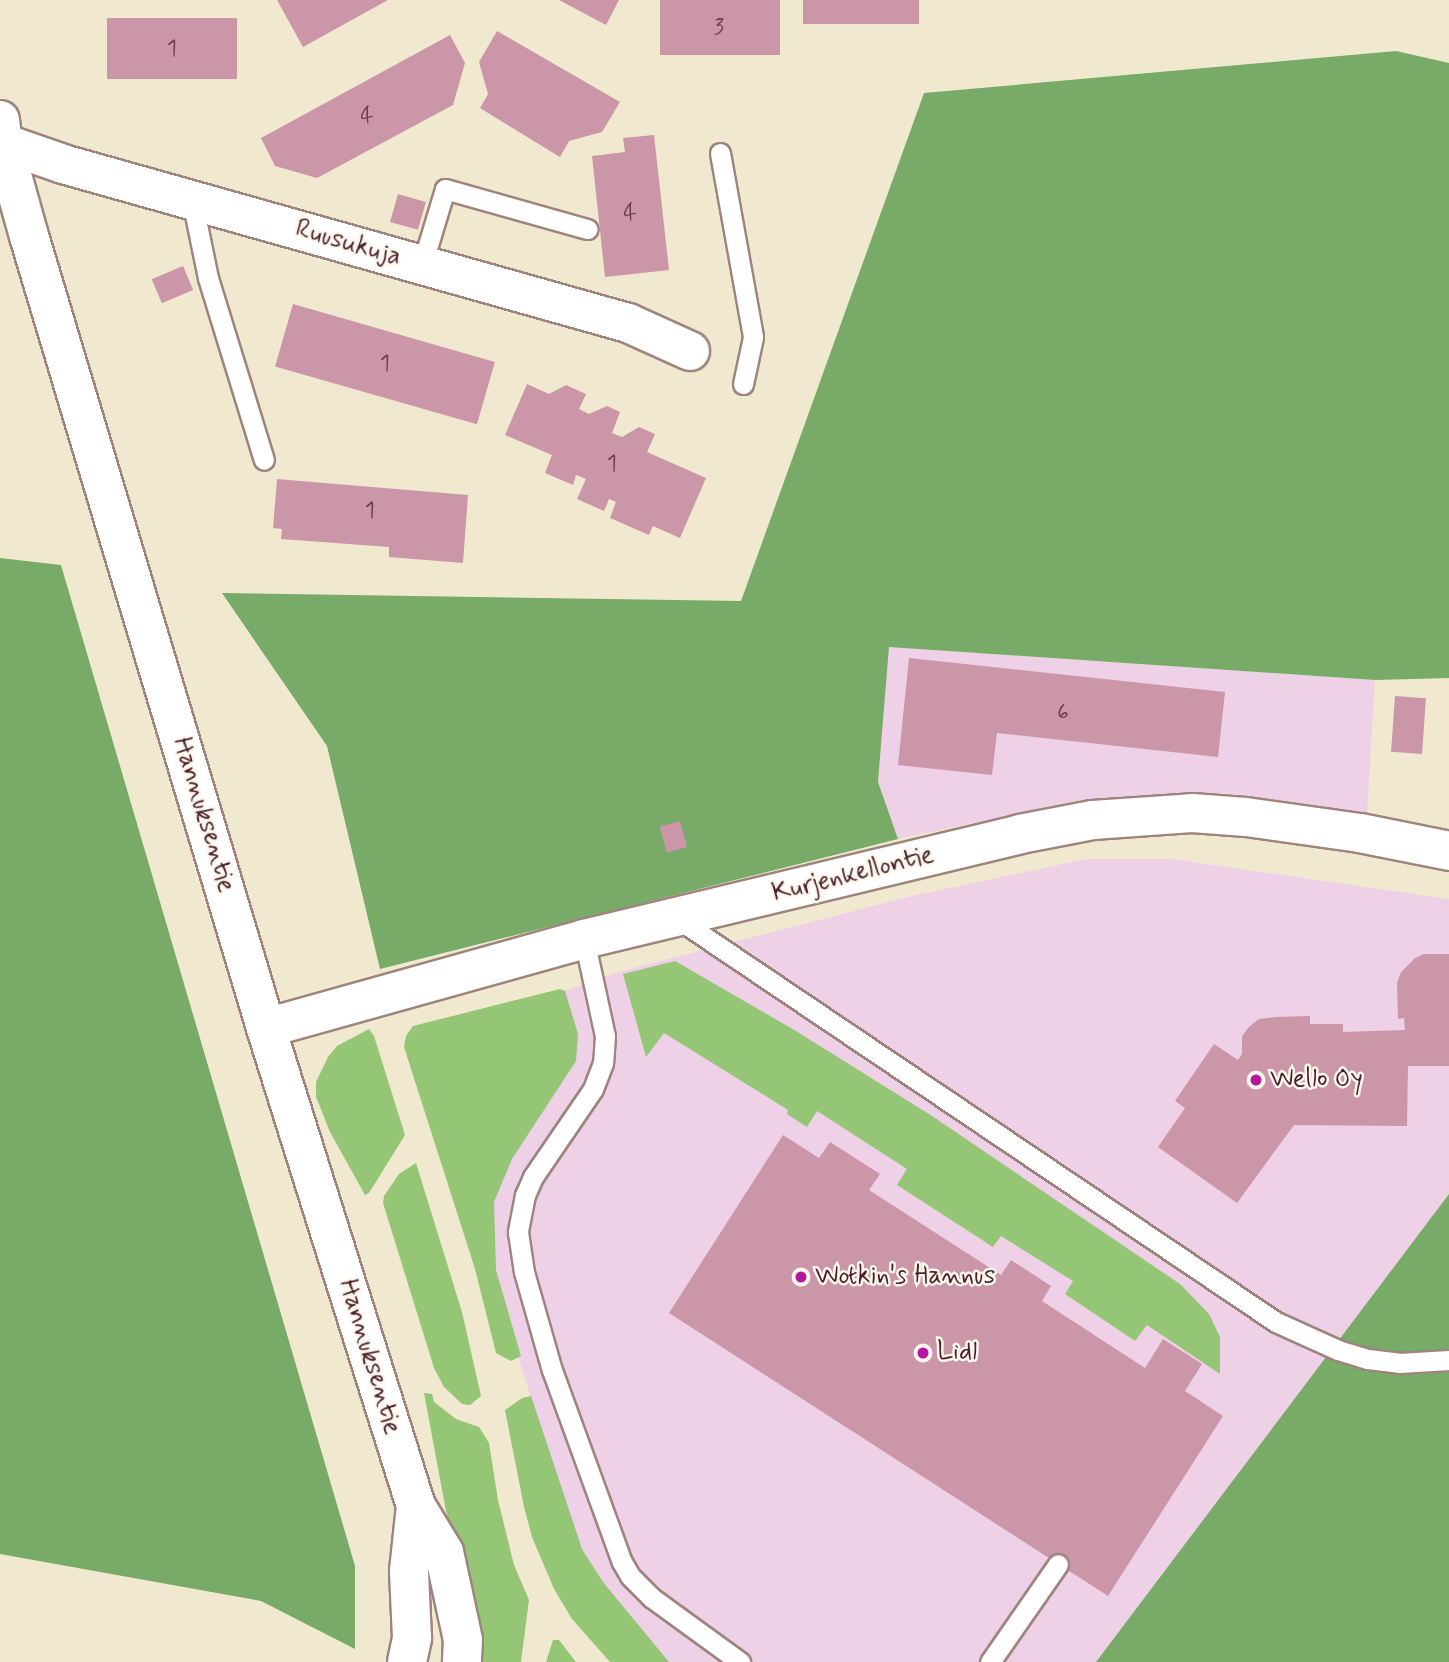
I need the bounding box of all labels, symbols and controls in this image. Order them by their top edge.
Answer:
house number: 3 [714,14,724,42]
house number: 1 [167,35,177,63]
house number: 4 [360,102,374,130]
house number: 4 [623,199,637,227]
street label: Ruusukuja [291,214,405,274]
house number: 1 [380,350,390,378]
house number: 1 [607,450,617,478]
house number: 1 [365,497,375,525]
house number: 6 [1057,699,1069,727]
street label: Hannuksentie [165,734,241,896]
street label: Kurjenkellontie [769,840,937,910]
place label: Wello Oy [1270,1064,1364,1096]
marker: Wello Oy [1248,1072,1264,1088]
place label: Wotkin's Hannus [815,1261,999,1293]
marker: Wotkin's Hannus [793,1269,809,1285]
street label: Hannuksentie [331,1276,407,1438]
place label: Lidl [937,1337,977,1369]
marker: Lidl [915,1345,931,1361]

